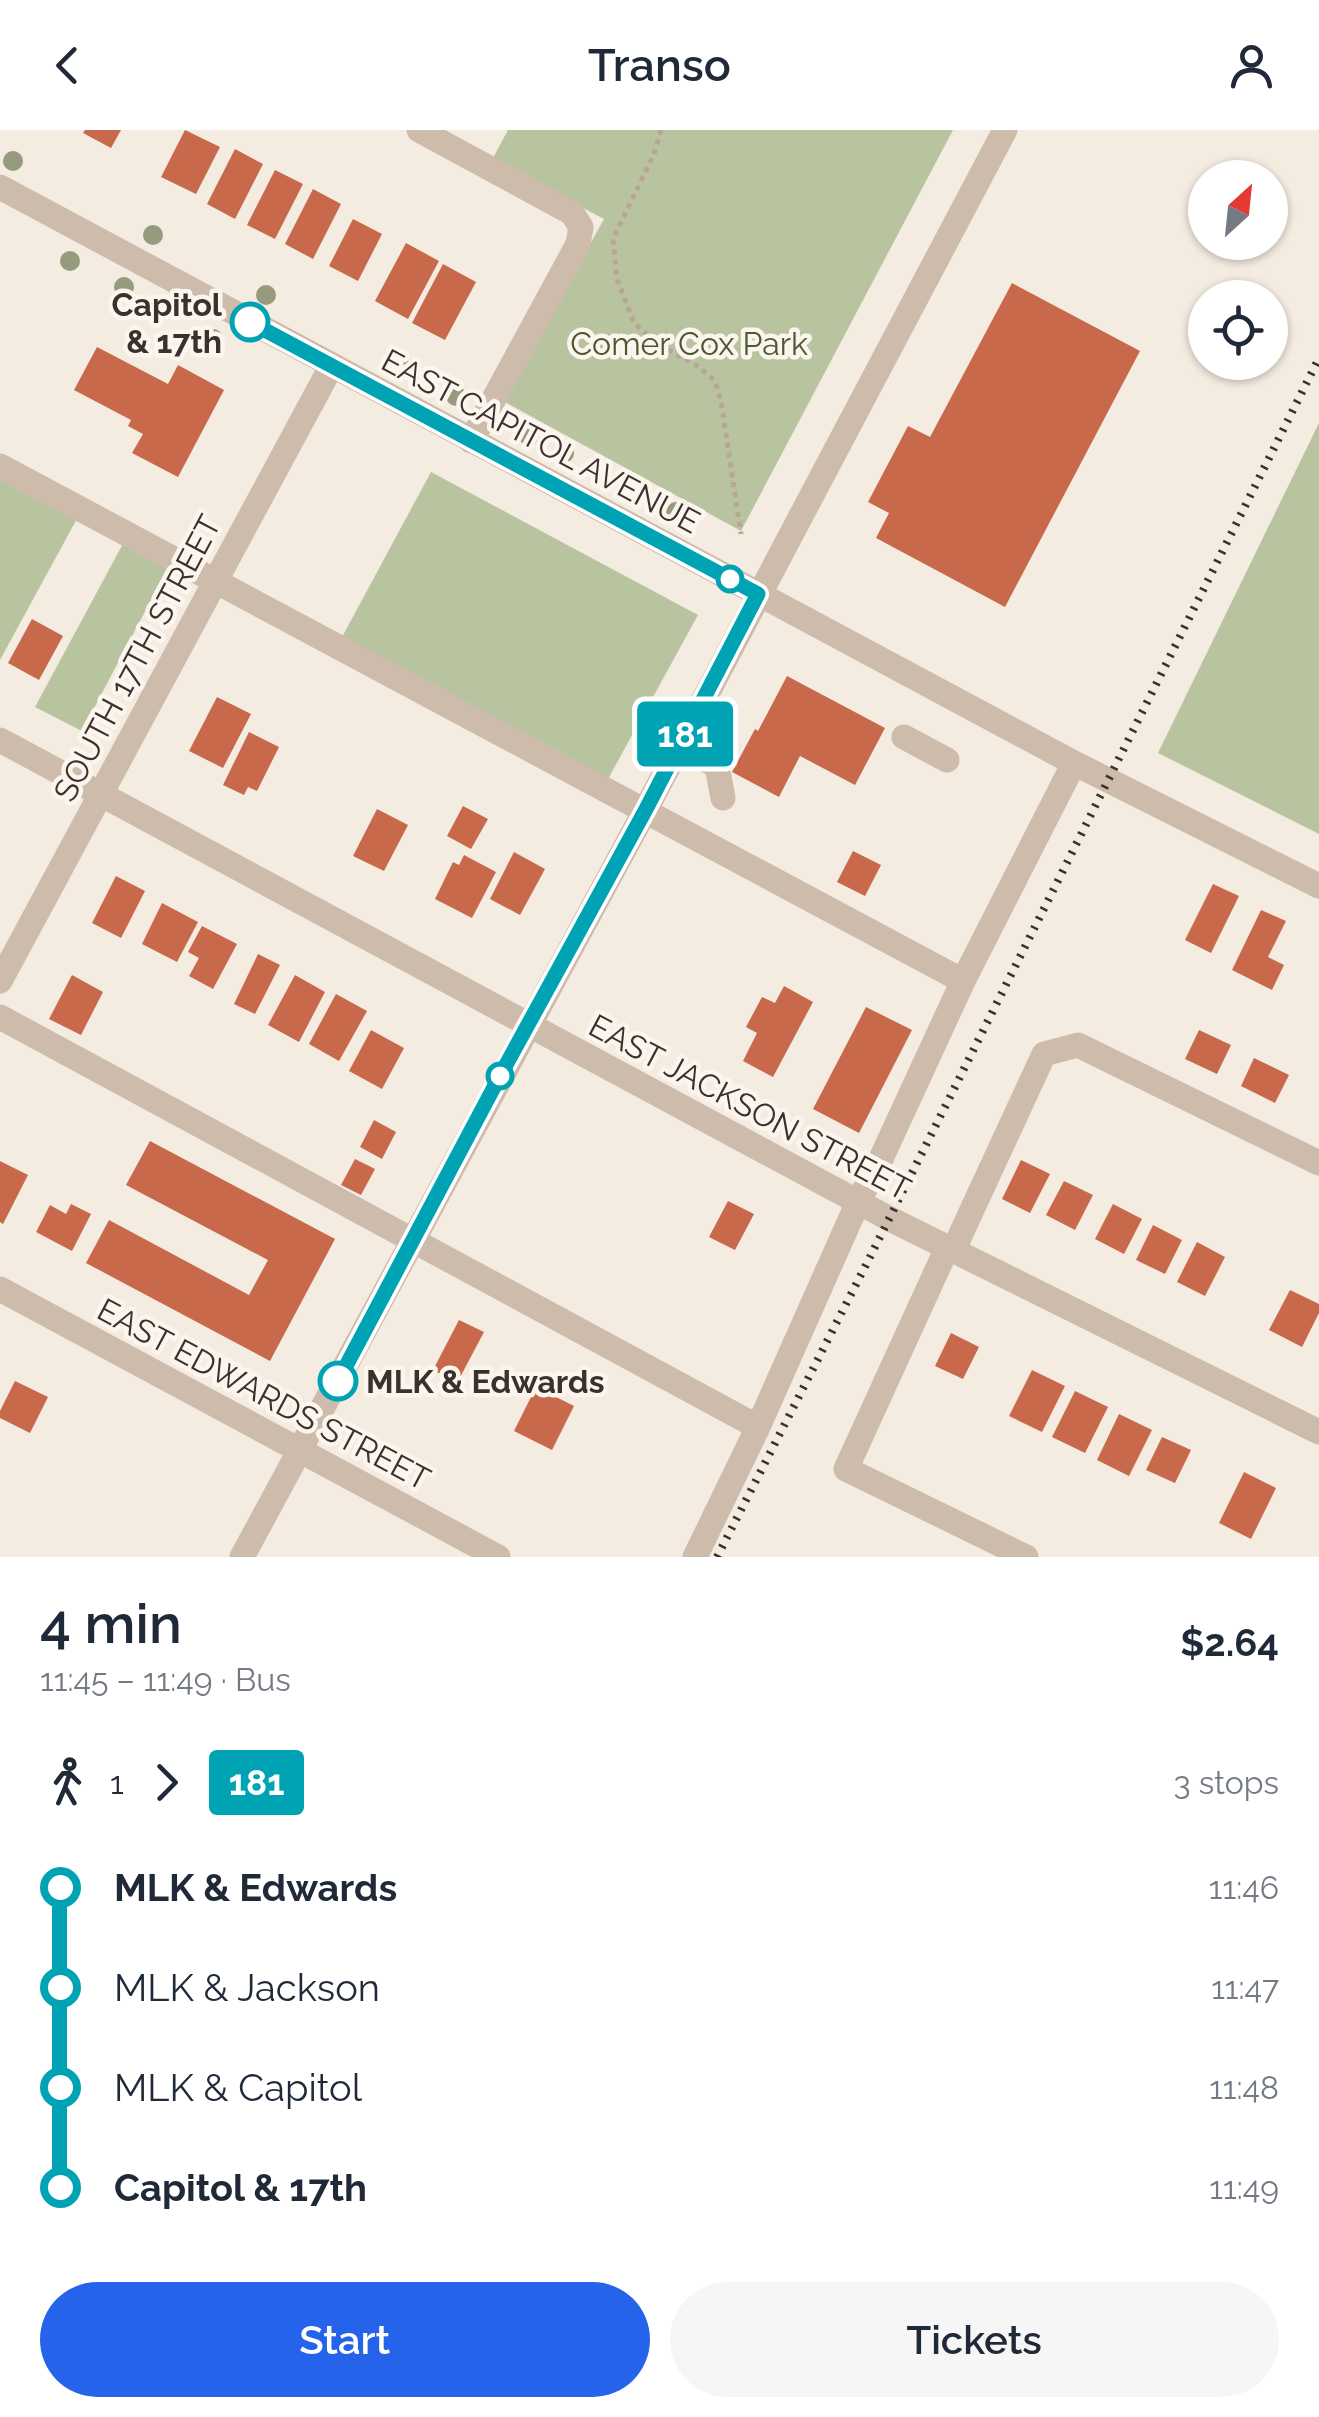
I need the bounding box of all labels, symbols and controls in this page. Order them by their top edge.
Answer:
icon: back [40,38,95,93]
icon: person [1224,38,1279,93]
text: Transo [588,39,731,92]
north arrow [1188,160,1288,260]
map controls [1188,160,1288,380]
button: locate [1188,280,1288,380]
place label: Capitol & 17th [112,286,223,360]
marker: Capitol & 17th [231,303,269,341]
park label: Comer Cox Park [570,325,808,362]
street label: EAST CAPITOL AVENUE [376,341,706,541]
street label: SOUTH 17TH STREET [46,509,228,807]
unlabelled marker [717,566,743,592]
line badge: 181 [628,702,742,766]
text: 181 [657,714,713,755]
street label: EAST JACKSON STREET [583,1006,917,1208]
unlabelled marker [487,1063,513,1089]
street label: EAST EDWARDS STREET [91,1290,437,1498]
marker: MLK & Edwards [319,1362,357,1400]
place label: MLK & Edwards [366,1363,605,1400]
text: 4 min [40,1591,182,1656]
text: $2.64 [1180,1620,1279,1665]
text: 11:45 – 11:49 · Bus [40,1661,291,1698]
icon: walk [40,1755,95,1810]
icon: forward [139,1755,194,1810]
text: 181 [229,1762,284,1803]
text: 1 [110,1764,124,1801]
text: 3 stops [1174,1764,1279,1801]
text: MLK & Edwards [114,1865,397,1910]
text: 11:46 [1209,1869,1279,1906]
text: MLK & Jackson [114,1965,380,2010]
text: 11:47 [1211,1969,1279,2006]
text: MLK & Capitol [114,2065,362,2110]
text: 11:48 [1209,2069,1279,2106]
text: Capitol & 17th [114,2165,367,2210]
text: 11:49 [1209,2169,1279,2206]
button: Start [40,2282,650,2397]
button: Tickets [670,2282,1279,2397]

